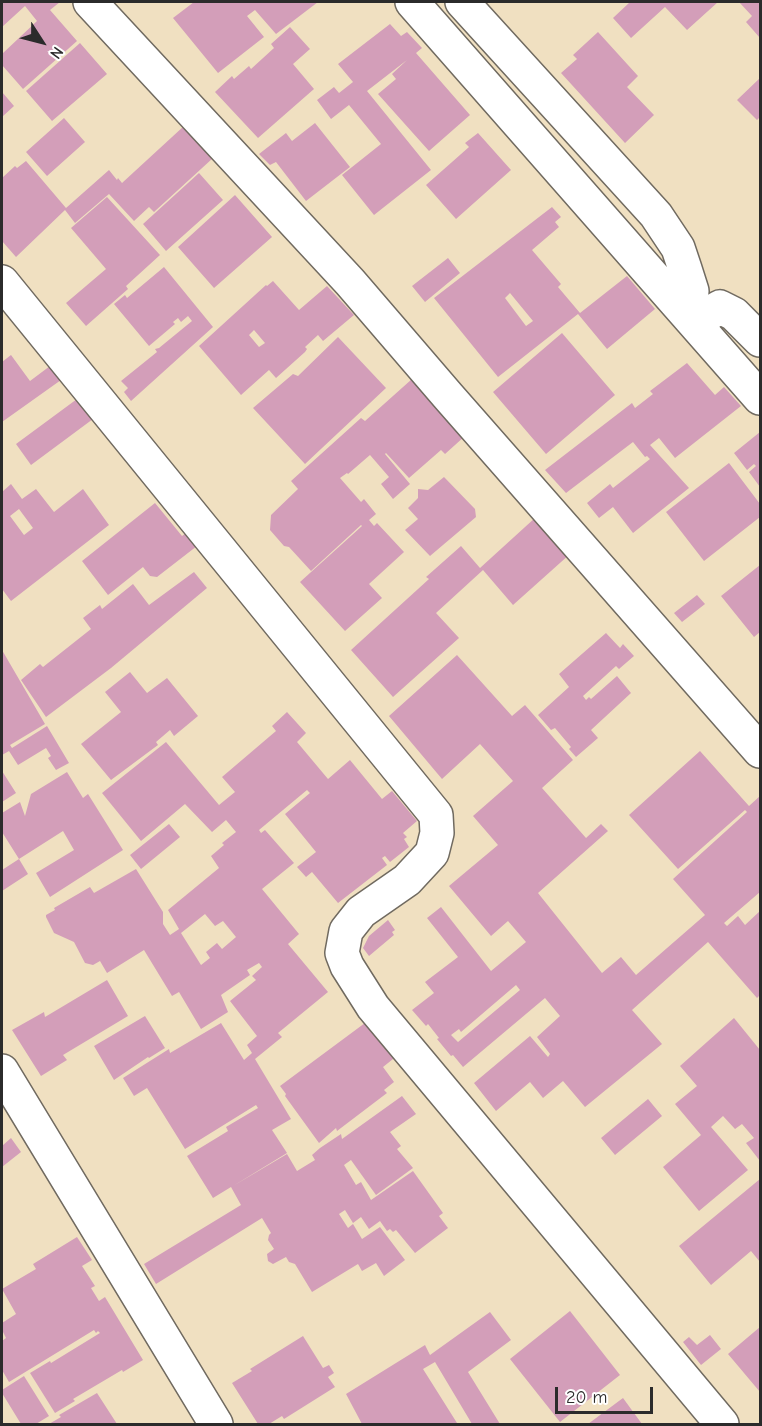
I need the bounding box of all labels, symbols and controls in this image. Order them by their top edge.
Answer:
north arrow [12,12,72,72]
text: N [46,43,67,62]
scale bar [558,1375,656,1413]
text: 20 m [566,1387,607,1408]

